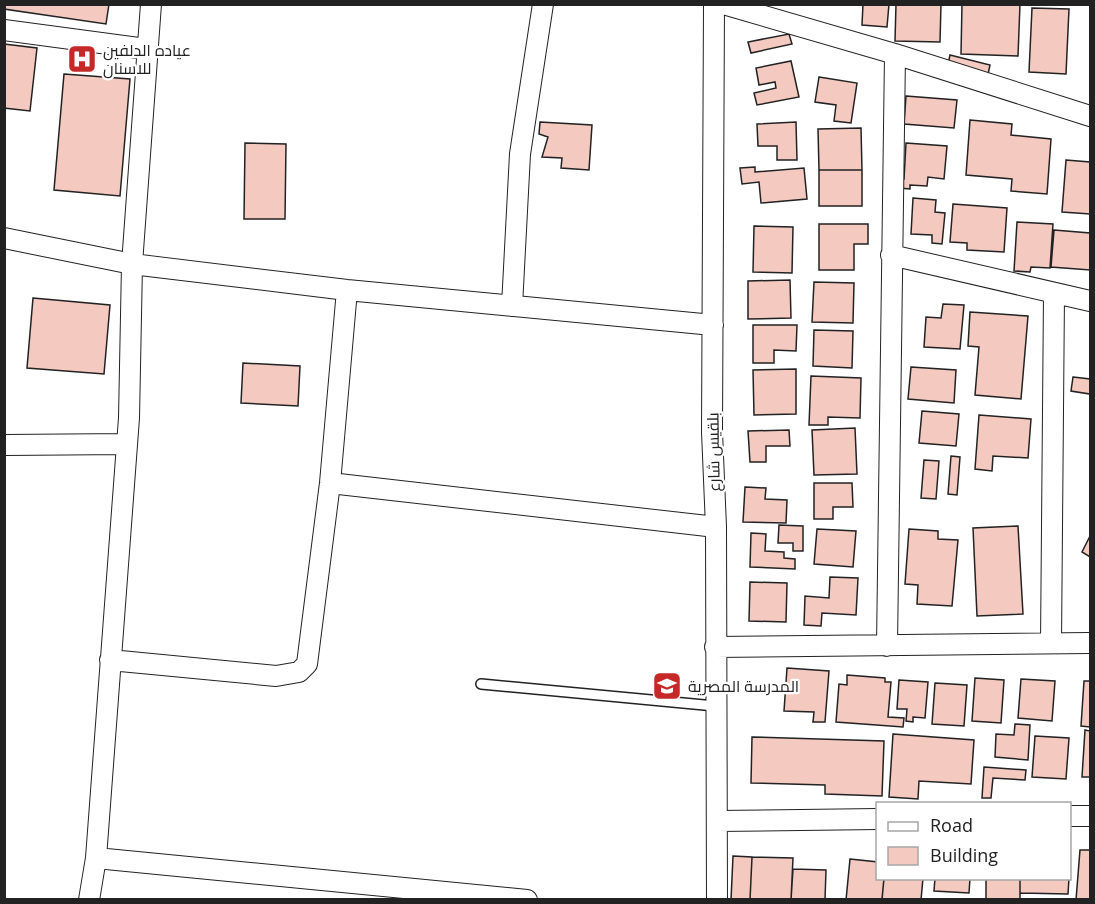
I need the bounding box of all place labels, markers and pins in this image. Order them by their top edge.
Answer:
place label: عياده الدلفين للاسنان [103,39,191,79]
hospital icon: عياده الدلفين للاسنان [66,43,98,75]
school or university icon: المدرسة المصرية [651,670,683,702]
place label: المدرسة المصرية [688,675,799,697]

